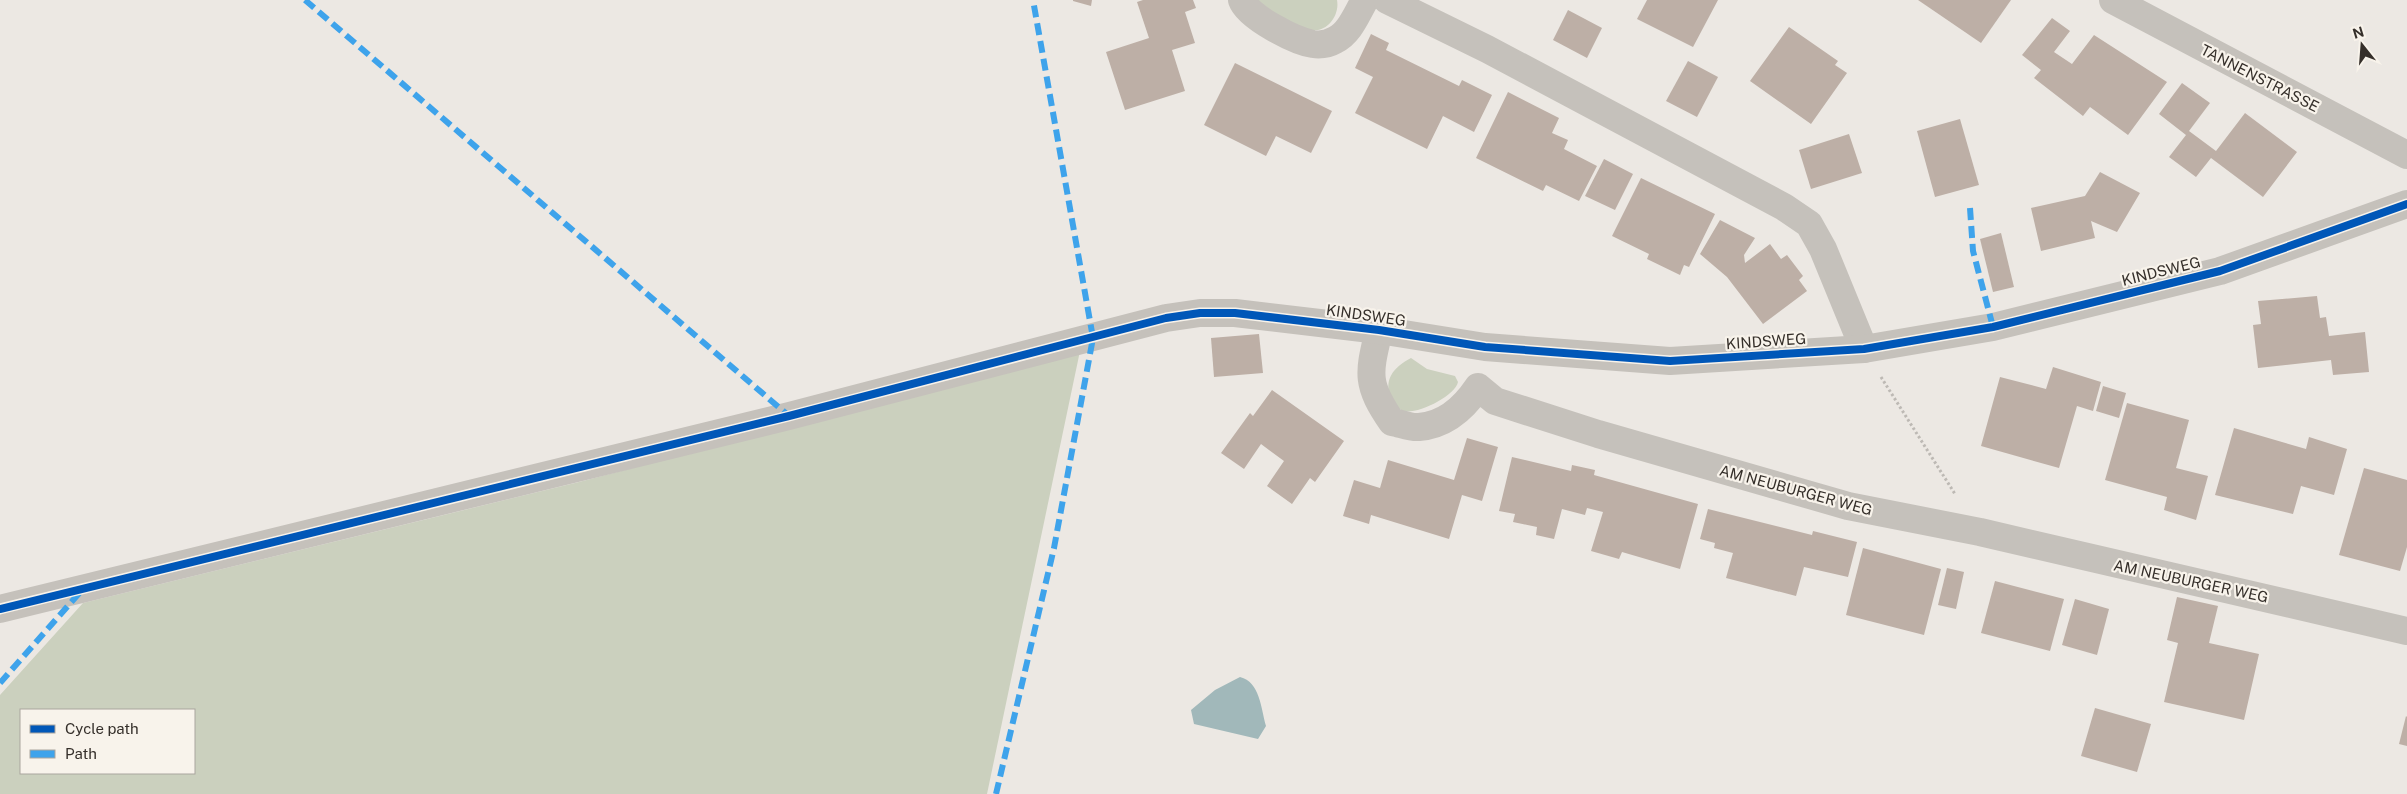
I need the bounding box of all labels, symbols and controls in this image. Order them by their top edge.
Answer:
north arrow [2337,20,2387,70]
text: N [2351,23,2366,42]
street label: TANNENSTRASSE [2198,41,2322,115]
street label: KINDSWEG [2120,253,2202,289]
street label: KINDSWEG [1325,301,1407,329]
street label: KINDSWEG [1725,330,1807,352]
street label: AM NEUBURGER WEG [1718,461,1874,519]
street label: AM NEUBURGER WEG [2112,556,2270,606]
legend [20,709,195,774]
text: Cycle path [65,720,139,737]
text: Path [65,745,97,762]

